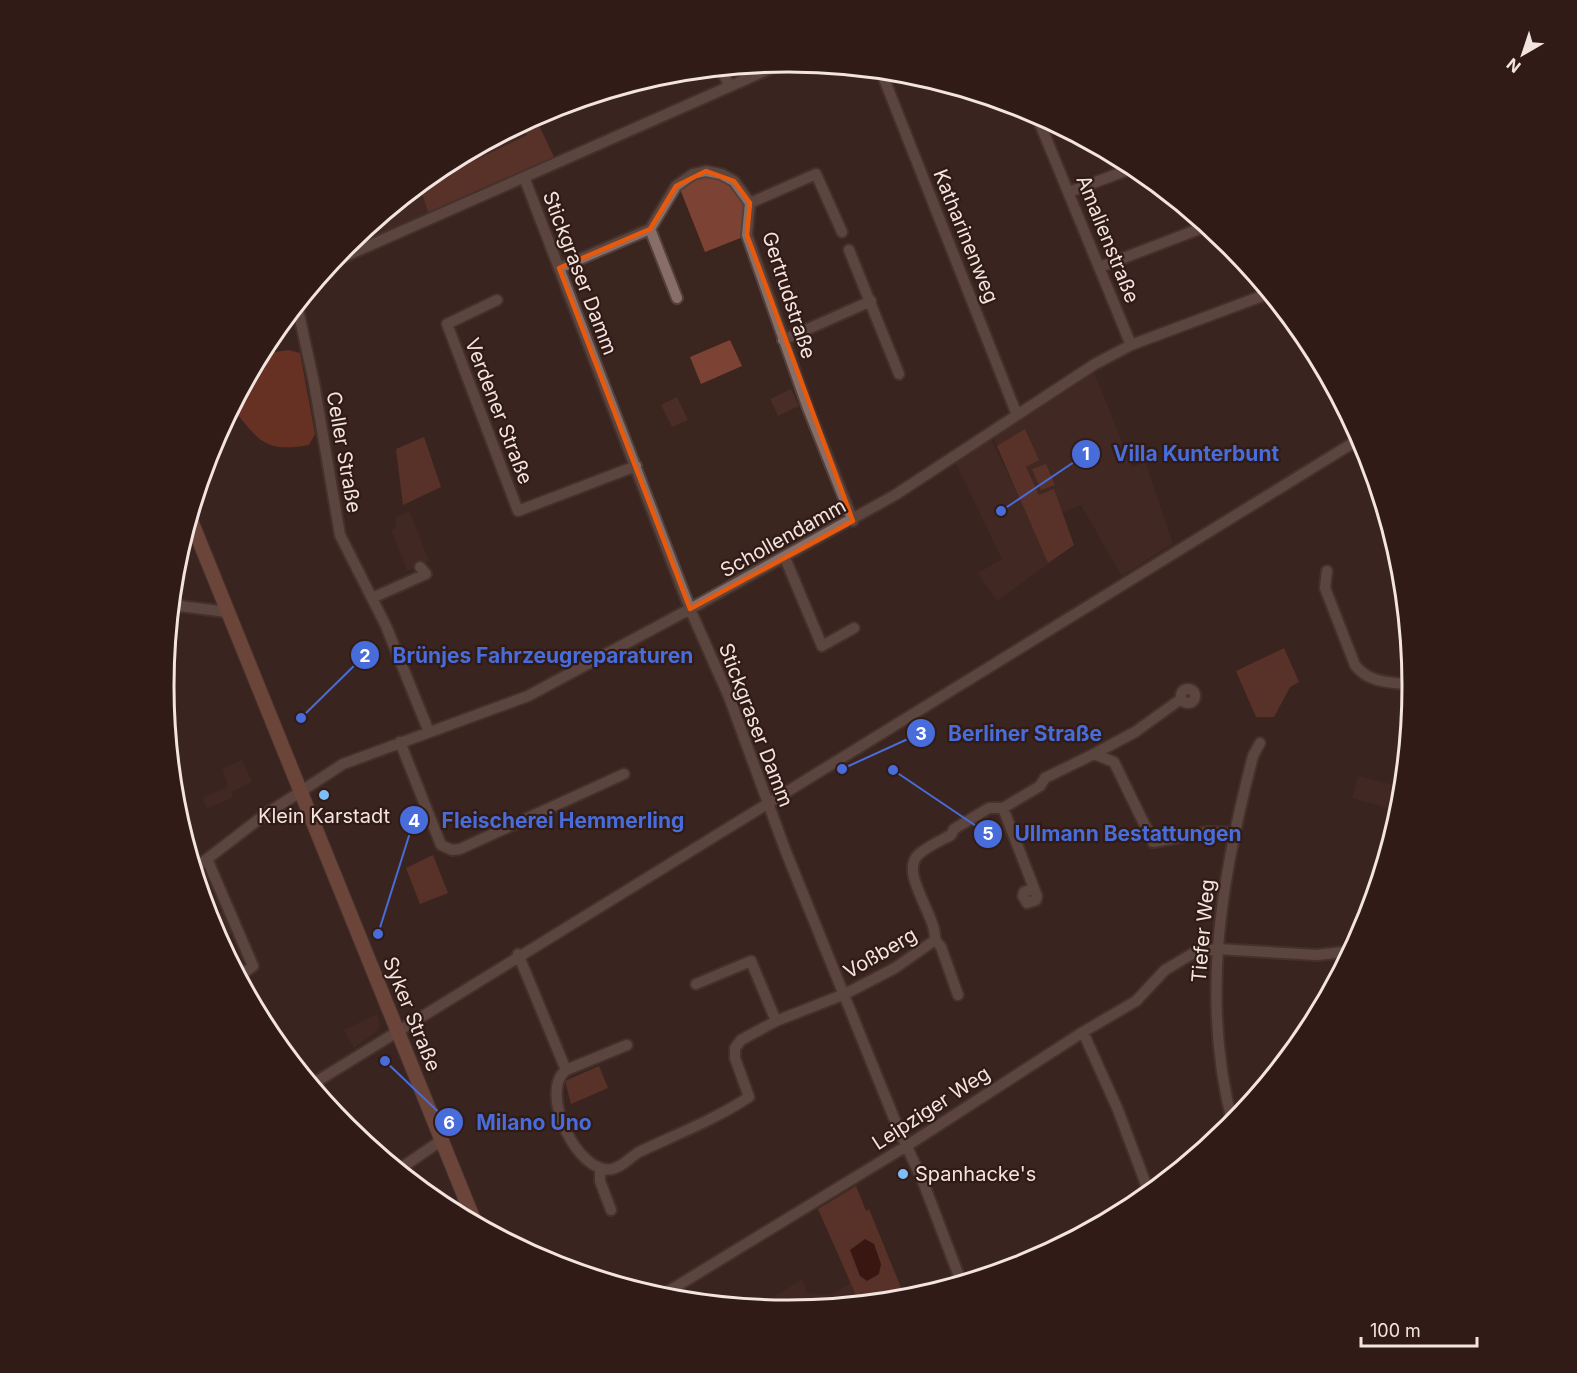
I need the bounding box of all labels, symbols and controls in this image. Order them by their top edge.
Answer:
north arrow [1493,24,1553,84]
text: N [1503,54,1525,77]
street label: Katharinenweg [928,166,1004,306]
street label: Amalienstraße [1071,172,1145,306]
street label: Stickgraser Damm [538,188,622,358]
street label: Gertrudstraße [757,228,821,362]
street label: Verdener Straße [460,335,538,487]
street label: Celler Straße [322,389,366,515]
callout: Villa Kunterbunt [1071,434,1291,473]
text: Villa Kunterbunt [1113,441,1280,466]
text: 1 [1082,443,1090,464]
street label: Schollendamm [716,494,850,582]
callout: Brünjes Fahrzeugreparaturen [350,636,705,675]
street label: Stickgraser Damm [714,640,798,810]
text: Brünjes Fahrzeugreparaturen [393,643,693,668]
text: 2 [359,645,371,666]
callout: Berliner Straße [906,714,1114,753]
text: Berliner Straße [948,721,1102,746]
text: 3 [915,723,927,744]
marker: Klein Karstadt [317,788,331,802]
callout: Fleischerei Hemmerling [399,801,696,840]
place label: Klein Karstadt [258,804,390,828]
text: Fleischerei Hemmerling [442,808,684,833]
text: 4 [408,810,420,831]
callout: Ullmann Bestattungen [973,814,1254,853]
text: Ullmann Bestattungen [1014,821,1242,846]
text: 5 [982,823,994,844]
street label: Tiefer Weg [1187,878,1219,984]
street label: Voßberg [839,922,921,984]
street label: Syker Straße [378,953,446,1075]
street label: Leipziger Weg [868,1061,994,1155]
callout: Milano Uno [434,1103,604,1142]
text: Milano Uno [476,1110,592,1135]
text: 6 [443,1112,455,1133]
place label: Spanhacke's [915,1162,1036,1186]
marker: Spanhacke's [896,1167,910,1181]
scale bar [1361,1310,1476,1348]
text: 100 m [1370,1320,1421,1341]

